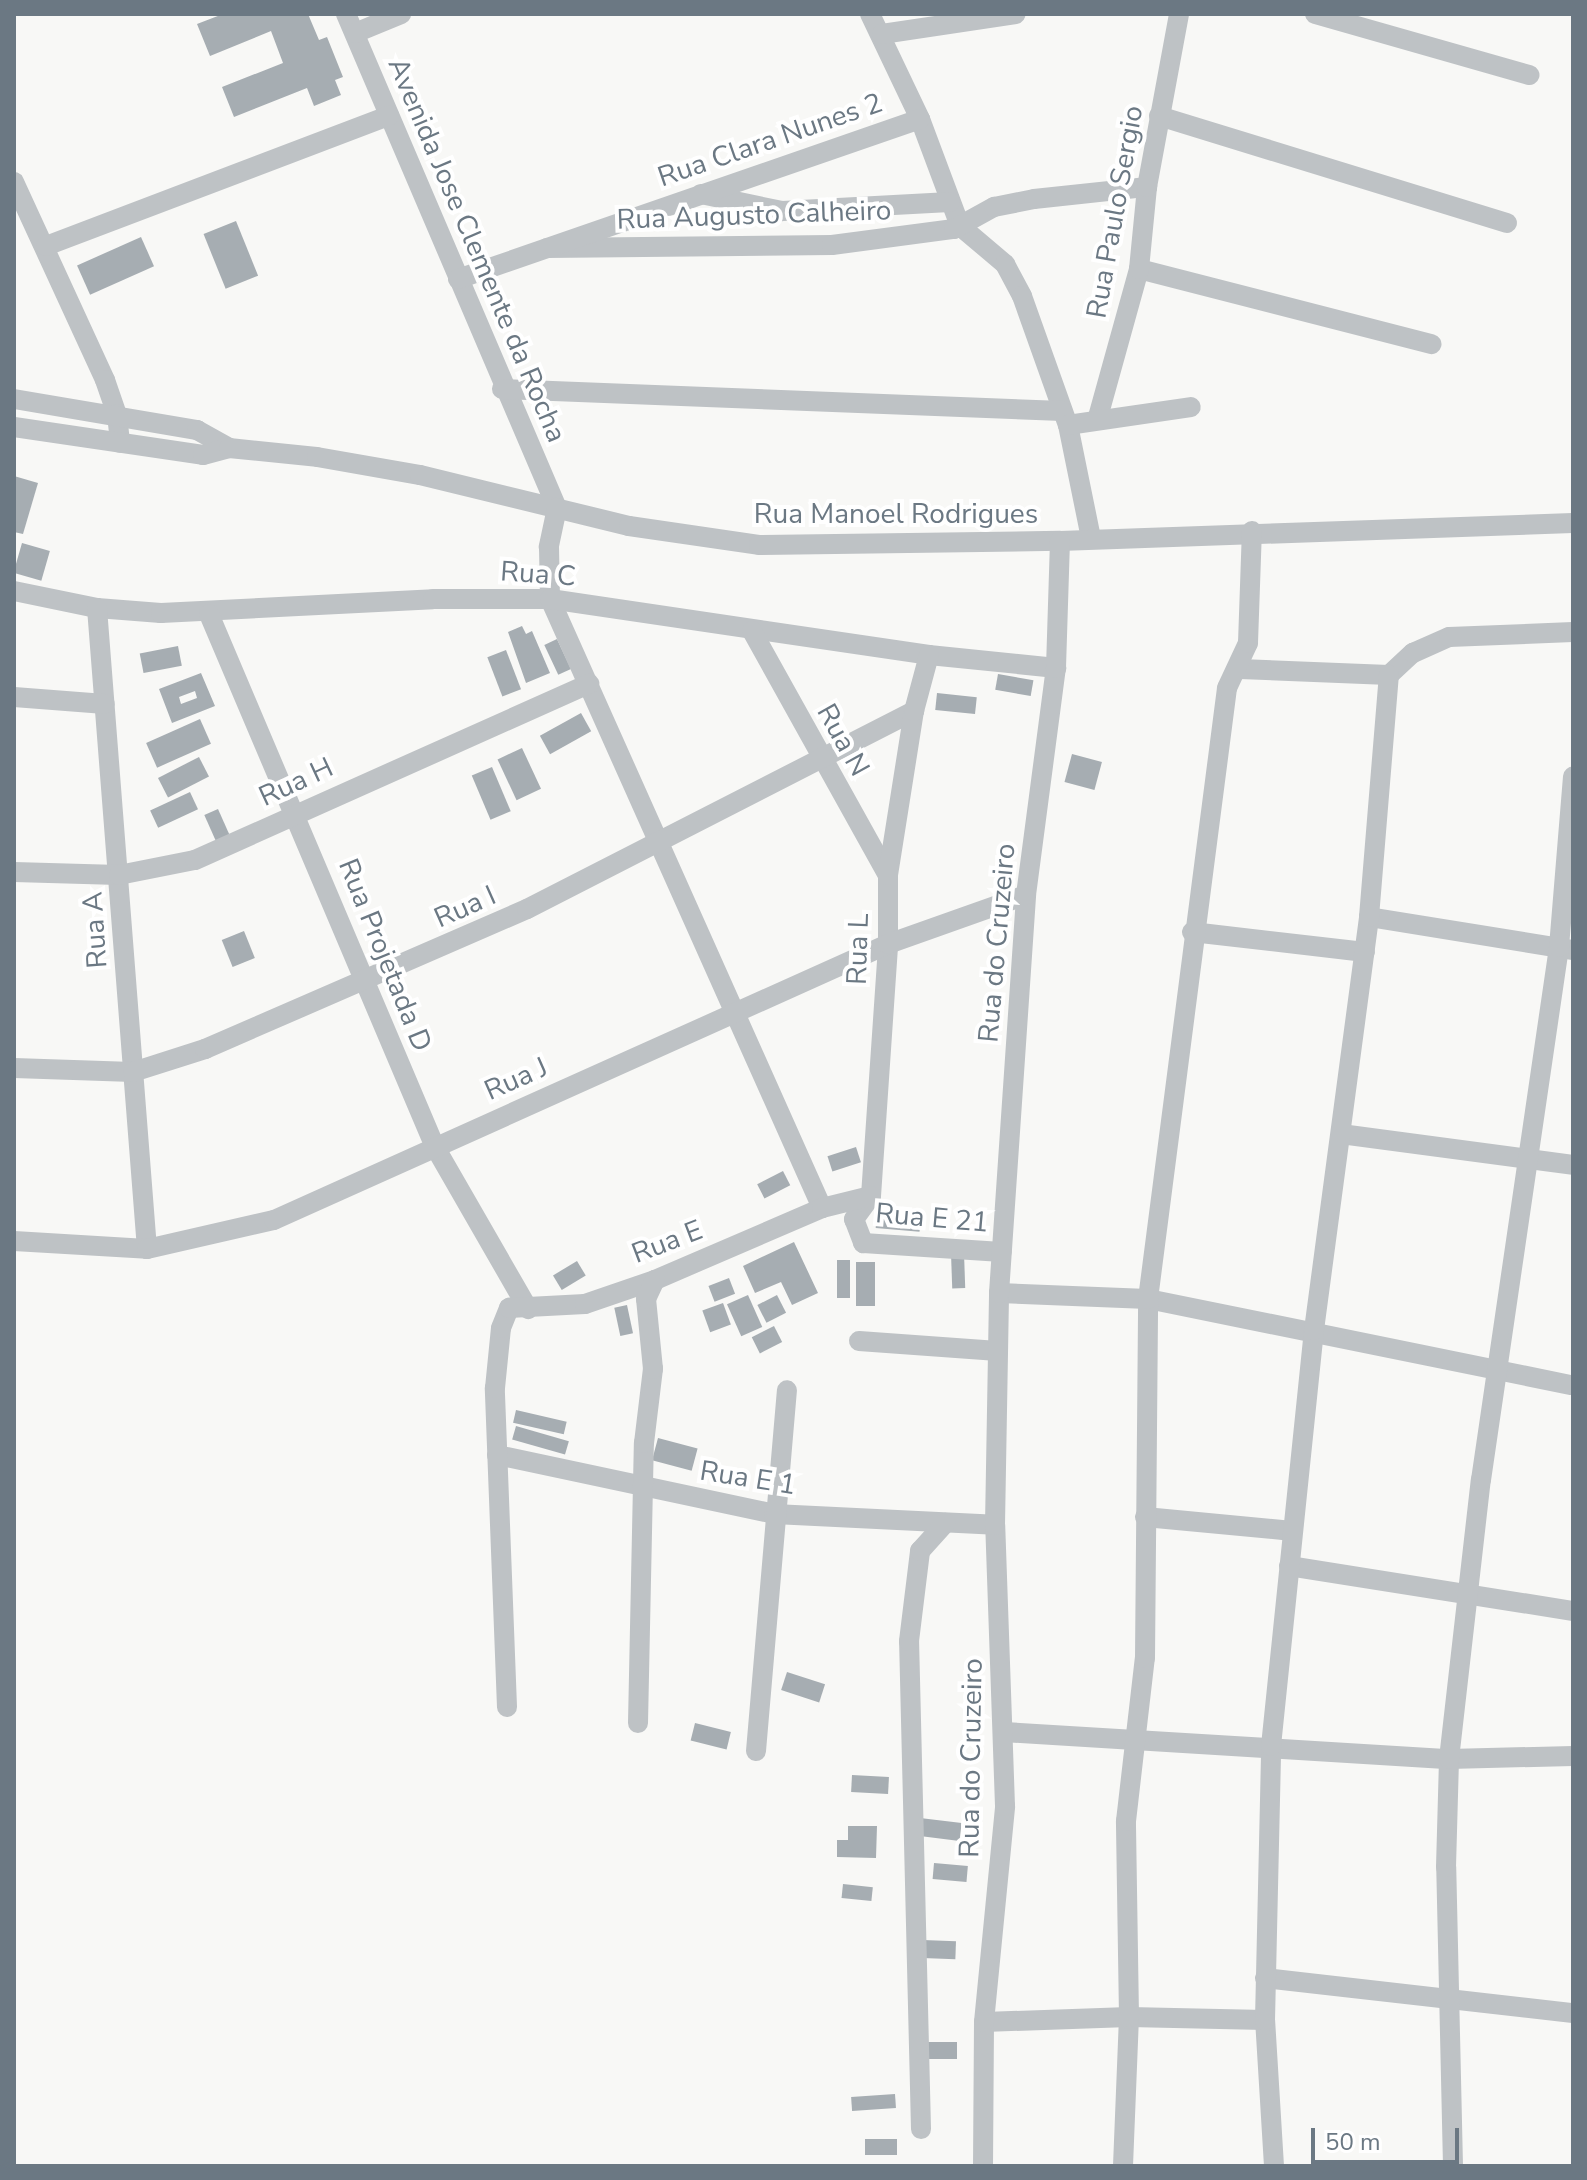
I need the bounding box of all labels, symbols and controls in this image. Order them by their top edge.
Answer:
street label: Avenida Jose Clemente da Rocha [381,53,573,447]
street label: Rua Clara Nunes 2 [653,86,887,194]
street label: Rua Paulo Sergio [1080,103,1150,321]
street label: Rua Augusto Calheiro [616,193,892,237]
street label: Rua Manoel Rodrigues [754,497,1038,531]
street label: Rua C [499,555,577,593]
street label: Rua N [810,698,876,782]
street label: Rua H [254,750,338,814]
street label: Rua do Cruzeiro [972,842,1022,1044]
street label: Rua Projetada D [331,854,439,1056]
street label: Rua I [429,879,501,935]
street label: Rua A [76,890,114,970]
street label: Rua L [840,913,876,985]
street label: Rua J [479,1050,553,1108]
street label: Rua E 21 [874,1196,990,1240]
street label: Rua E [627,1213,707,1271]
street label: Rua E 1 [698,1454,798,1502]
street label: Rua do Cruzeiro [952,1658,990,1858]
scale bar [1315,2112,1463,2162]
text: 50 m [1325,2126,1381,2158]

